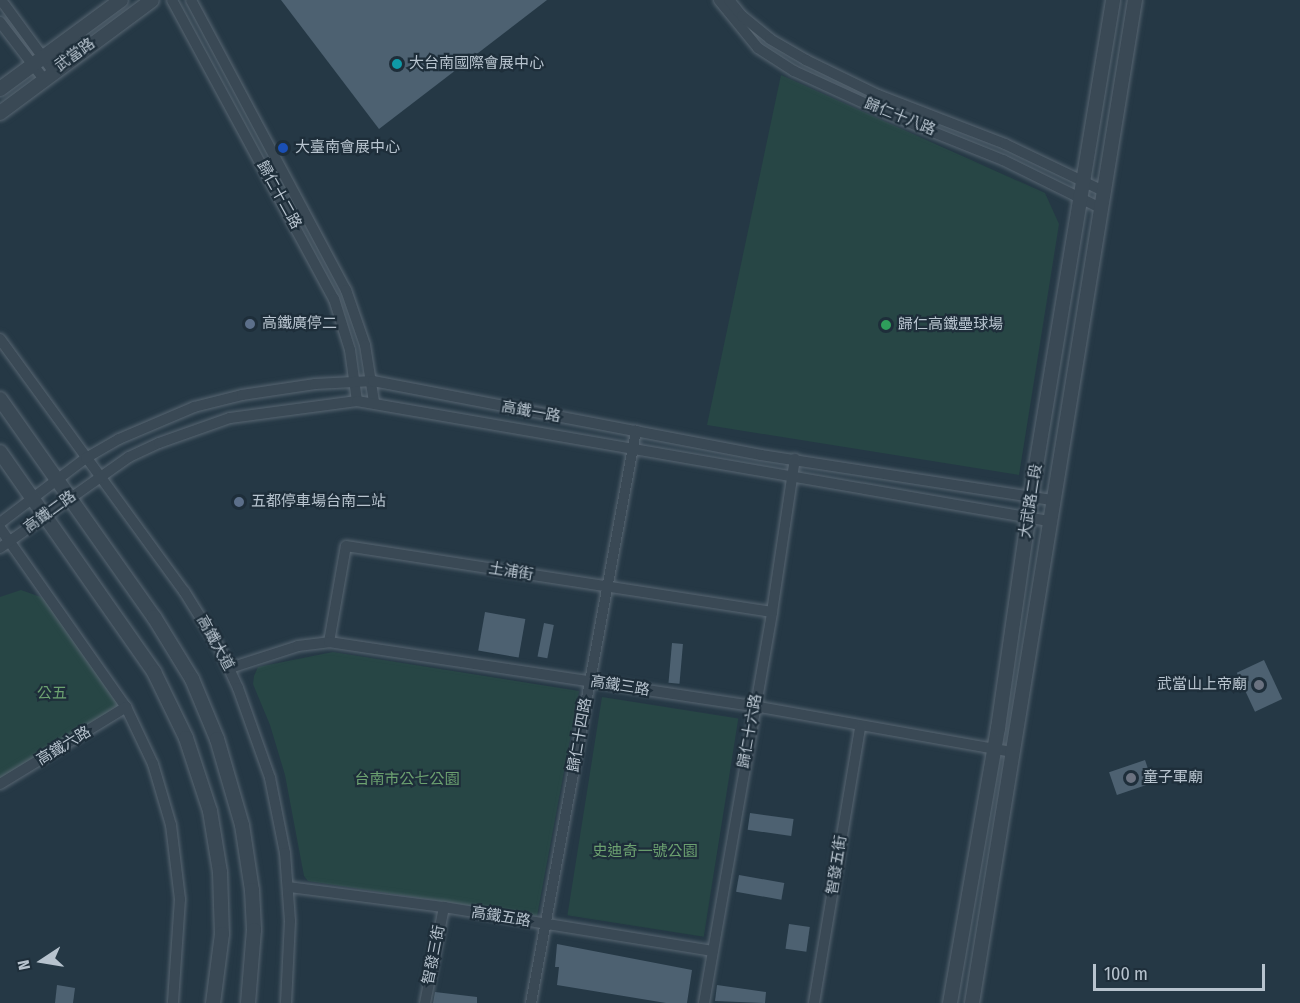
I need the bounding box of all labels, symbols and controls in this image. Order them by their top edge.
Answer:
street label: 武當路 [52,34,98,76]
place label: 大台南國際會展中心 [409,55,544,73]
marker: 大台南國際會展中心 [390,57,404,71]
street label: 歸仁十八路 [862,95,938,139]
place label: 大臺南會展中心 [295,139,400,157]
marker: 大臺南會展中心 [276,141,290,155]
street label: 歸仁十二路 [253,158,305,232]
place label: 高鐵廣停二 [262,315,337,333]
place label: 歸仁高鐵壘球場 [898,316,1003,334]
marker: 高鐵廣停二 [243,317,257,331]
marker: 歸仁高鐵壘球場 [879,318,893,332]
street label: 高鐵一路 [500,398,562,426]
street label: 大武路二段 [1016,463,1046,539]
street label: 高鐵二路 [20,487,80,537]
place label: 五都停車場台南二站 [251,493,386,511]
marker: 五都停車場台南二站 [232,495,246,509]
street label: 土浦街 [487,560,535,584]
street label: 高鐵大道 [193,612,237,674]
street label: 高鐵三路 [589,672,651,700]
place label: 武當山上帝廟 [1157,676,1247,694]
marker: 武當山上帝廟 [1252,678,1266,692]
park label: 公五 [37,685,67,703]
street label: 歸仁十六路 [735,693,765,769]
street label: 歸仁十四路 [565,697,595,773]
street label: 高鐵六路 [34,723,94,769]
place label: 童子軍廟 [1143,769,1203,787]
park label: 台南市公七公園 [355,771,459,789]
marker: 童子軍廟 [1124,771,1138,785]
street label: 智發五街 [823,834,851,896]
park label: 史迪奇一號公園 [593,843,697,861]
street label: 高鐵五路 [470,903,532,931]
street label: 智發三街 [419,924,449,986]
north arrow [12,931,72,991]
scale bar [1096,952,1268,990]
text: N [14,958,34,972]
text: 100 m [1104,963,1148,985]

